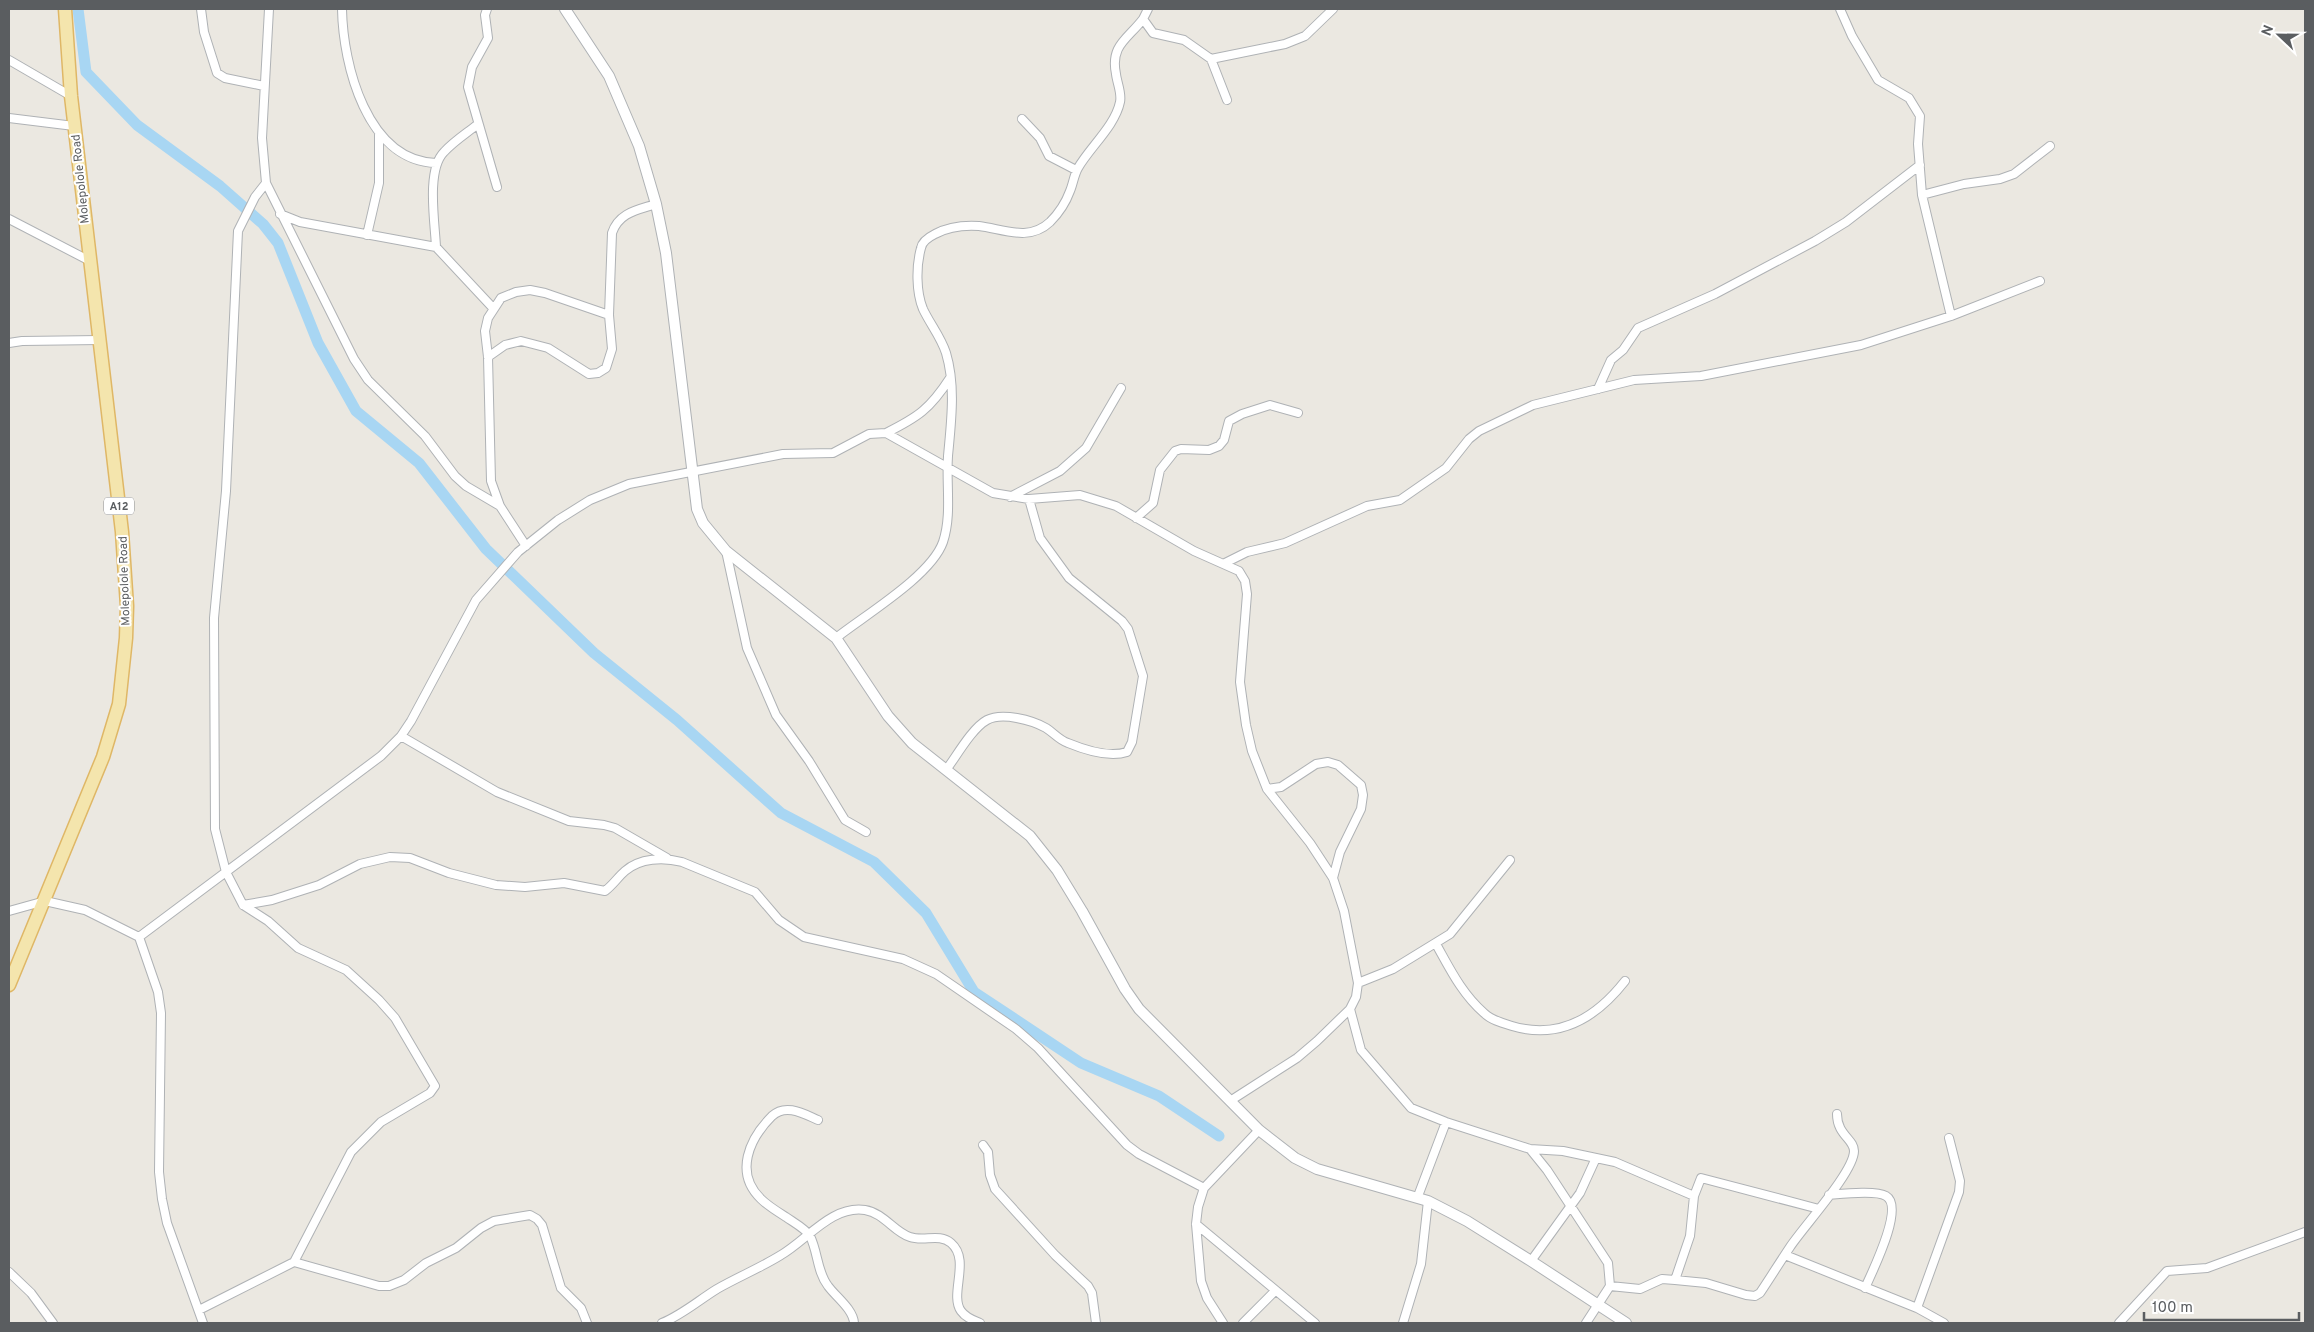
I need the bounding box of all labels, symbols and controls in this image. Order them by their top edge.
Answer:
north arrow [2254,10,2304,60]
text: N [2259,23,2278,39]
street label: Molepolole Road [68,133,94,224]
road number: A12 [104,498,134,514]
street label: Molepolole Road [115,536,135,626]
scale bar [2144,1290,2299,1322]
text: 100 m [2152,1299,2193,1318]

